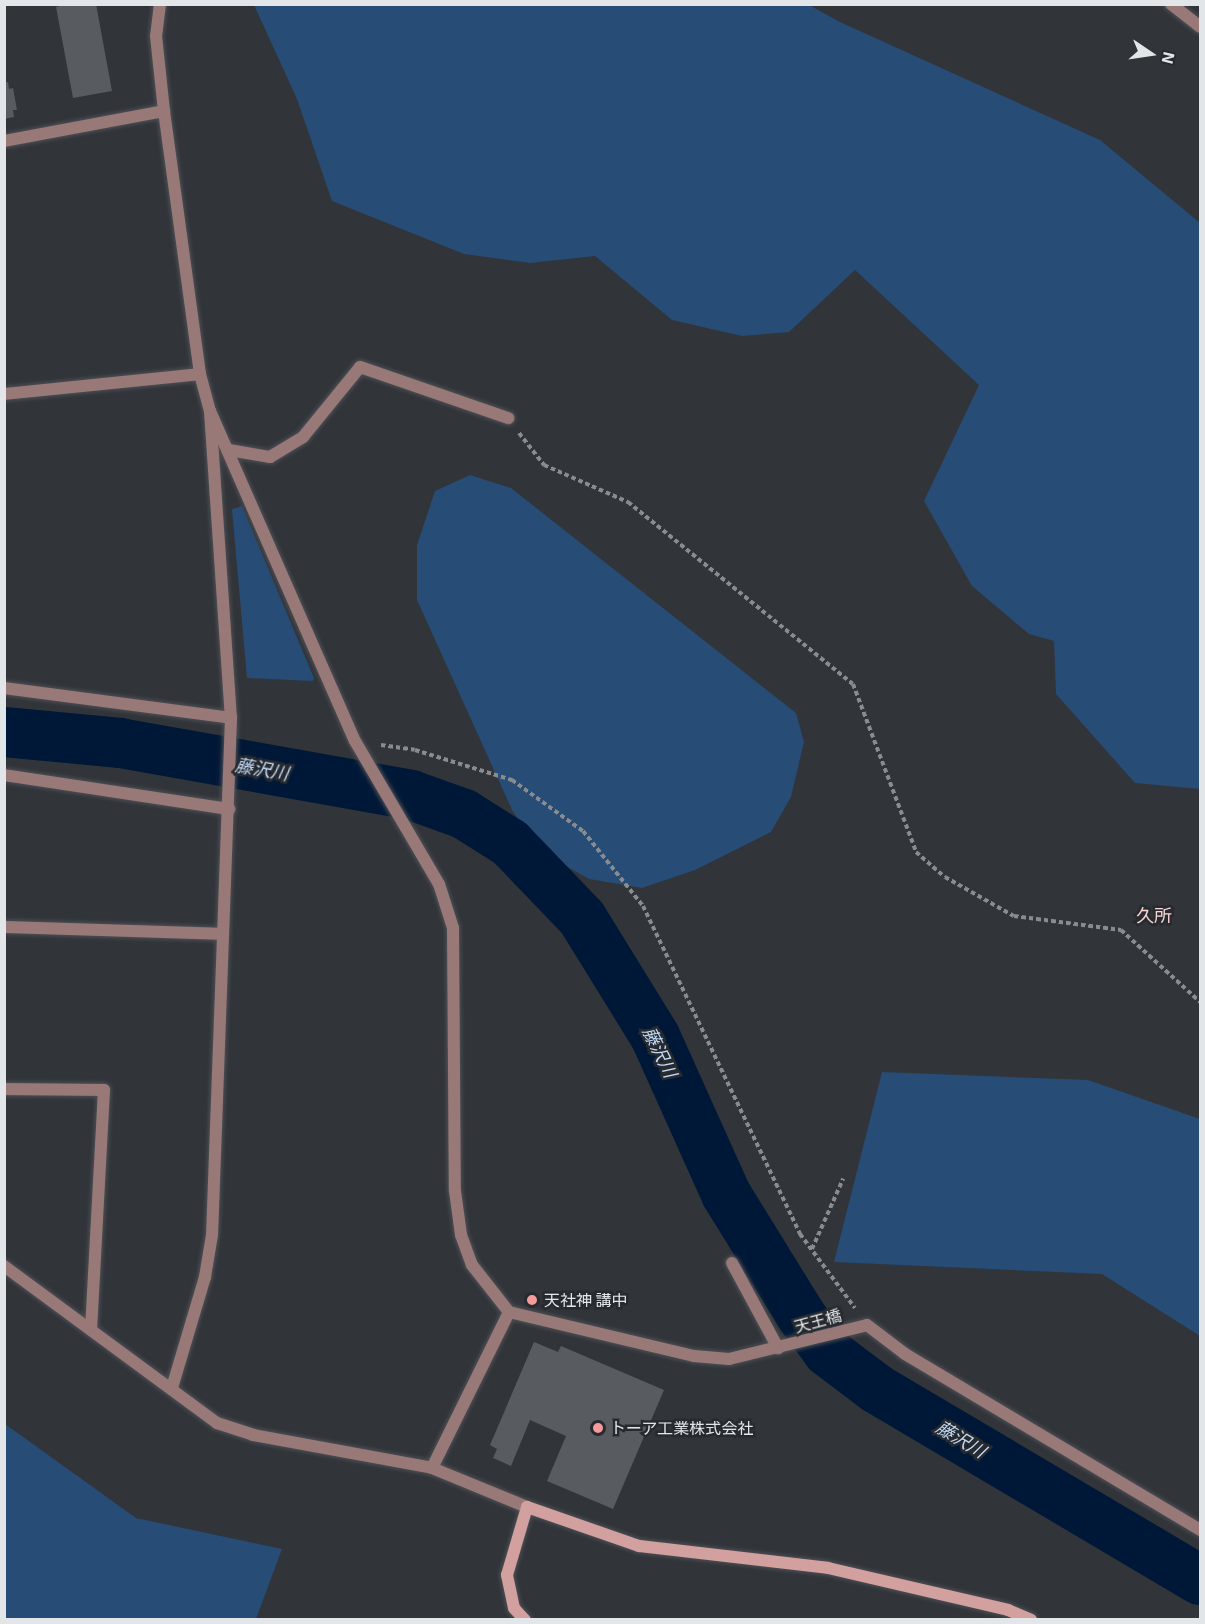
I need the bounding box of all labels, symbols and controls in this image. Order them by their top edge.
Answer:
north arrow [1121,24,1181,84]
text: N [1158,50,1180,66]
water label: 藤沢川 [234,754,290,784]
district label: 久所 [1136,904,1172,926]
water label: 藤沢川 [638,1023,682,1081]
place label: 天社神 講中 [544,1290,628,1310]
marker: 天社神 講中 [525,1293,539,1307]
street label: 天王橋 [792,1306,844,1336]
water label: 藤沢川 [932,1416,990,1462]
place label: トーア工業株式会社 [610,1418,754,1438]
marker: トーア工業株式会社 [591,1421,605,1435]

